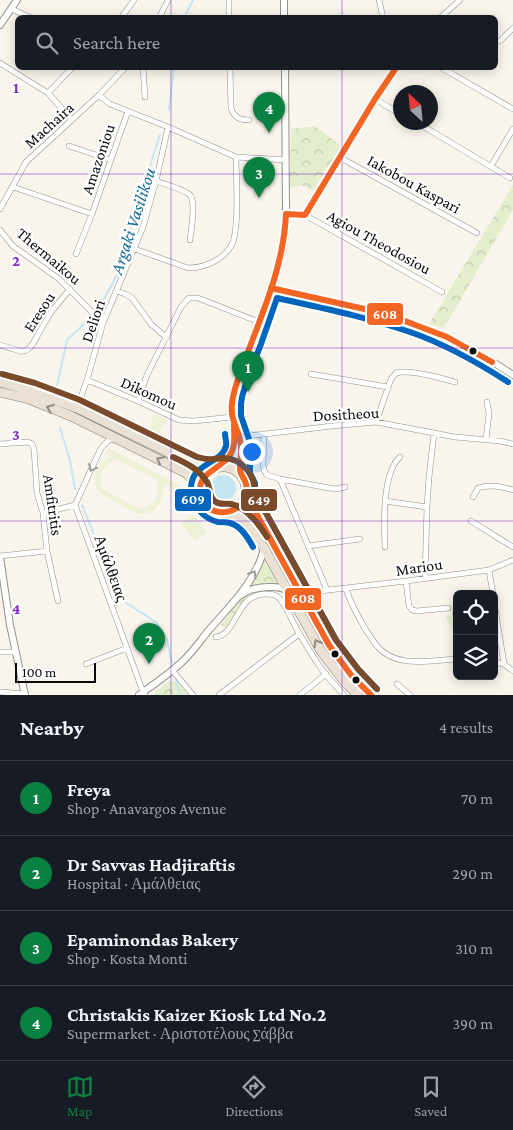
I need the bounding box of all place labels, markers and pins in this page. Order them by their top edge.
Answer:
pin: 4 [253,92,285,133]
pin: 3 [243,157,275,198]
unlabelled marker [468,346,478,356]
pin: 1 [232,351,264,392]
pin: 2 [133,623,165,664]
unlabelled marker [330,649,340,659]
unlabelled marker [351,675,361,685]

